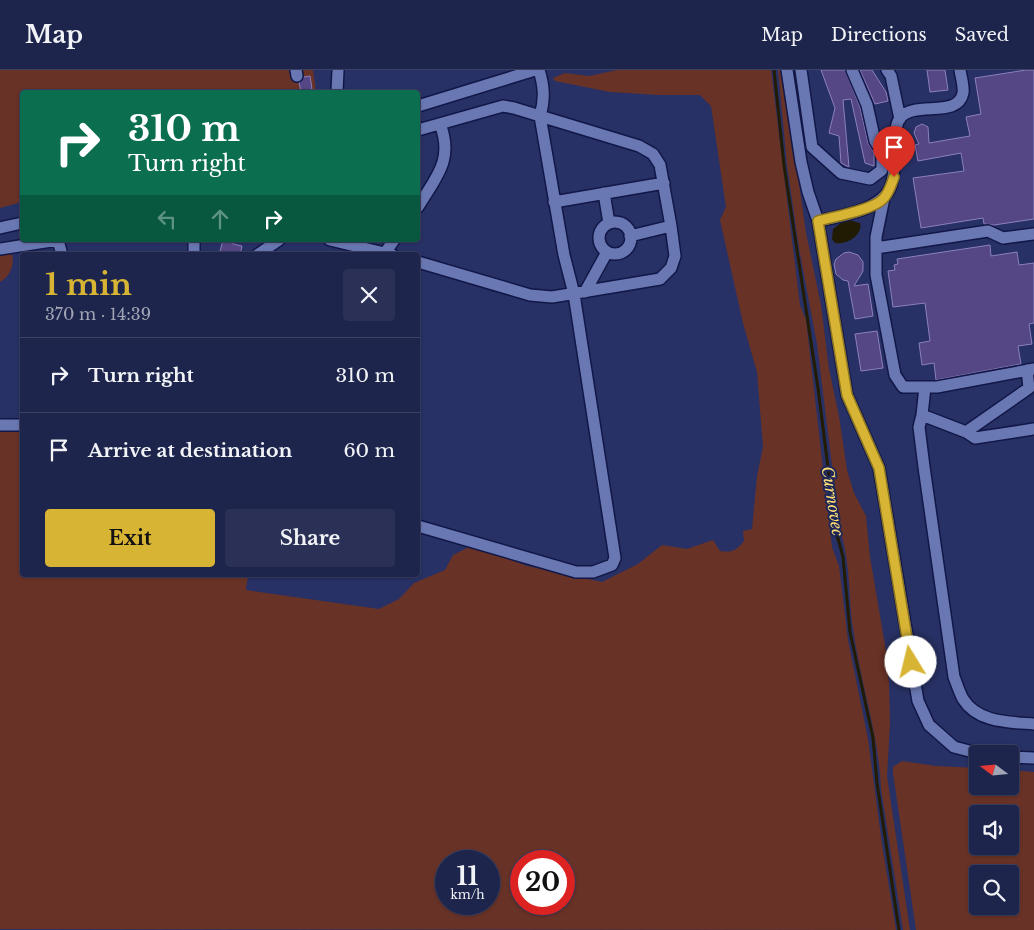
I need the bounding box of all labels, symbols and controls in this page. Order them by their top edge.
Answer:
text: Map [25,20,83,49]
text: Map [761,24,803,46]
text: Directions [831,24,927,46]
text: Saved [955,24,1009,46]
text: 310 m [128,107,240,150]
icon: right [45,110,110,175]
pin [873,126,915,177]
icon: arrive [880,133,908,161]
text: Turn right [128,150,246,177]
icon: left [153,205,181,233]
icon: ahead [206,205,234,233]
icon: right [259,205,287,233]
text: 1 min [45,266,132,303]
button: close [343,269,395,321]
text: 370 m · 14:39 [45,304,151,324]
icon: right [45,361,73,389]
text: Turn right [88,364,194,387]
text: 310 m [335,364,395,387]
icon: arrive [45,436,73,464]
text: Arrive at destination [88,439,292,462]
text: 60 m [343,439,395,462]
water label: Curnovec [818,465,848,537]
button: Exit [45,509,215,567]
button: Share [225,509,395,567]
position arrow [884,635,936,687]
north arrow [969,745,1019,795]
map controls [969,745,1019,915]
button: sound [969,805,1019,855]
speed limit sign: 20 [510,850,575,915]
text: 11 [457,861,478,892]
button: search [969,865,1019,915]
text: km/h [450,887,485,902]

